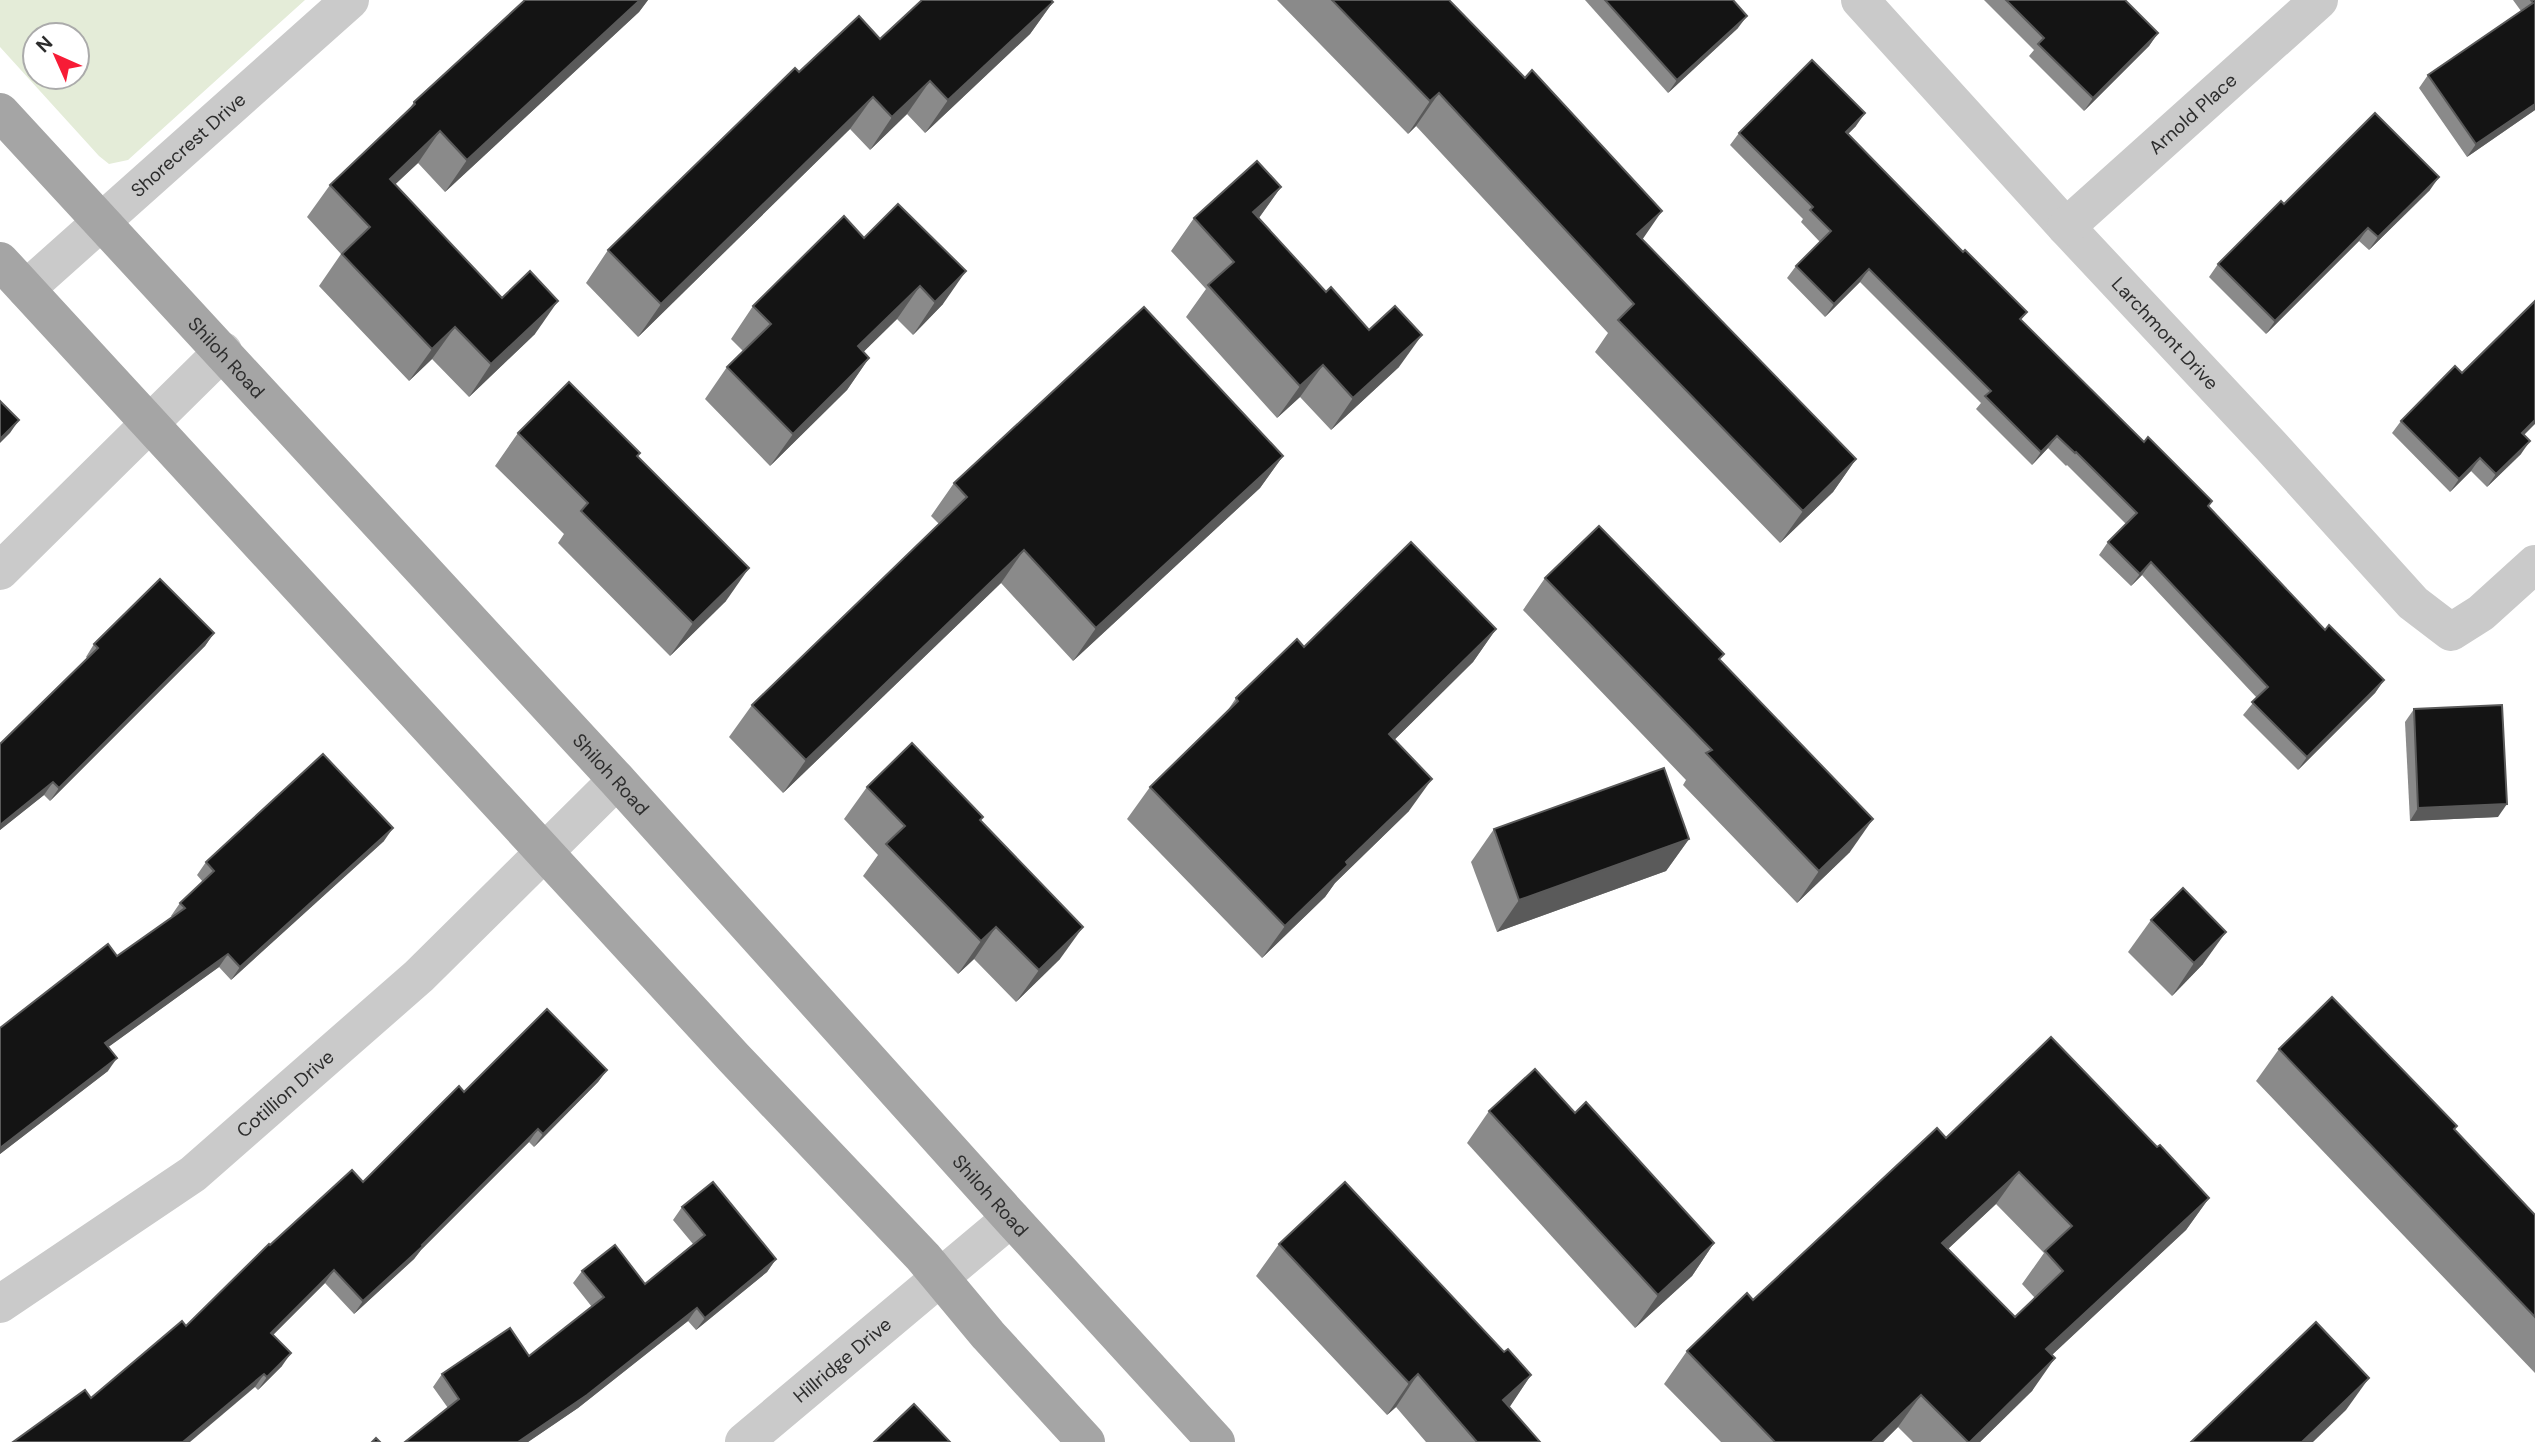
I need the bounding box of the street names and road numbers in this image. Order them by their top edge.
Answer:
street label: Arnold Place [2143,67,2242,160]
street label: Shorecrest Drive [125,87,251,202]
street label: Larchmont Drive [2107,272,2224,395]
street label: Shiloh Road [183,311,271,403]
street label: Shiloh Road [567,728,655,820]
street label: Cotillion Drive [231,1044,339,1143]
street label: Shiloh Road [947,1149,1034,1242]
street label: Hillridge Drive [788,1311,896,1408]

